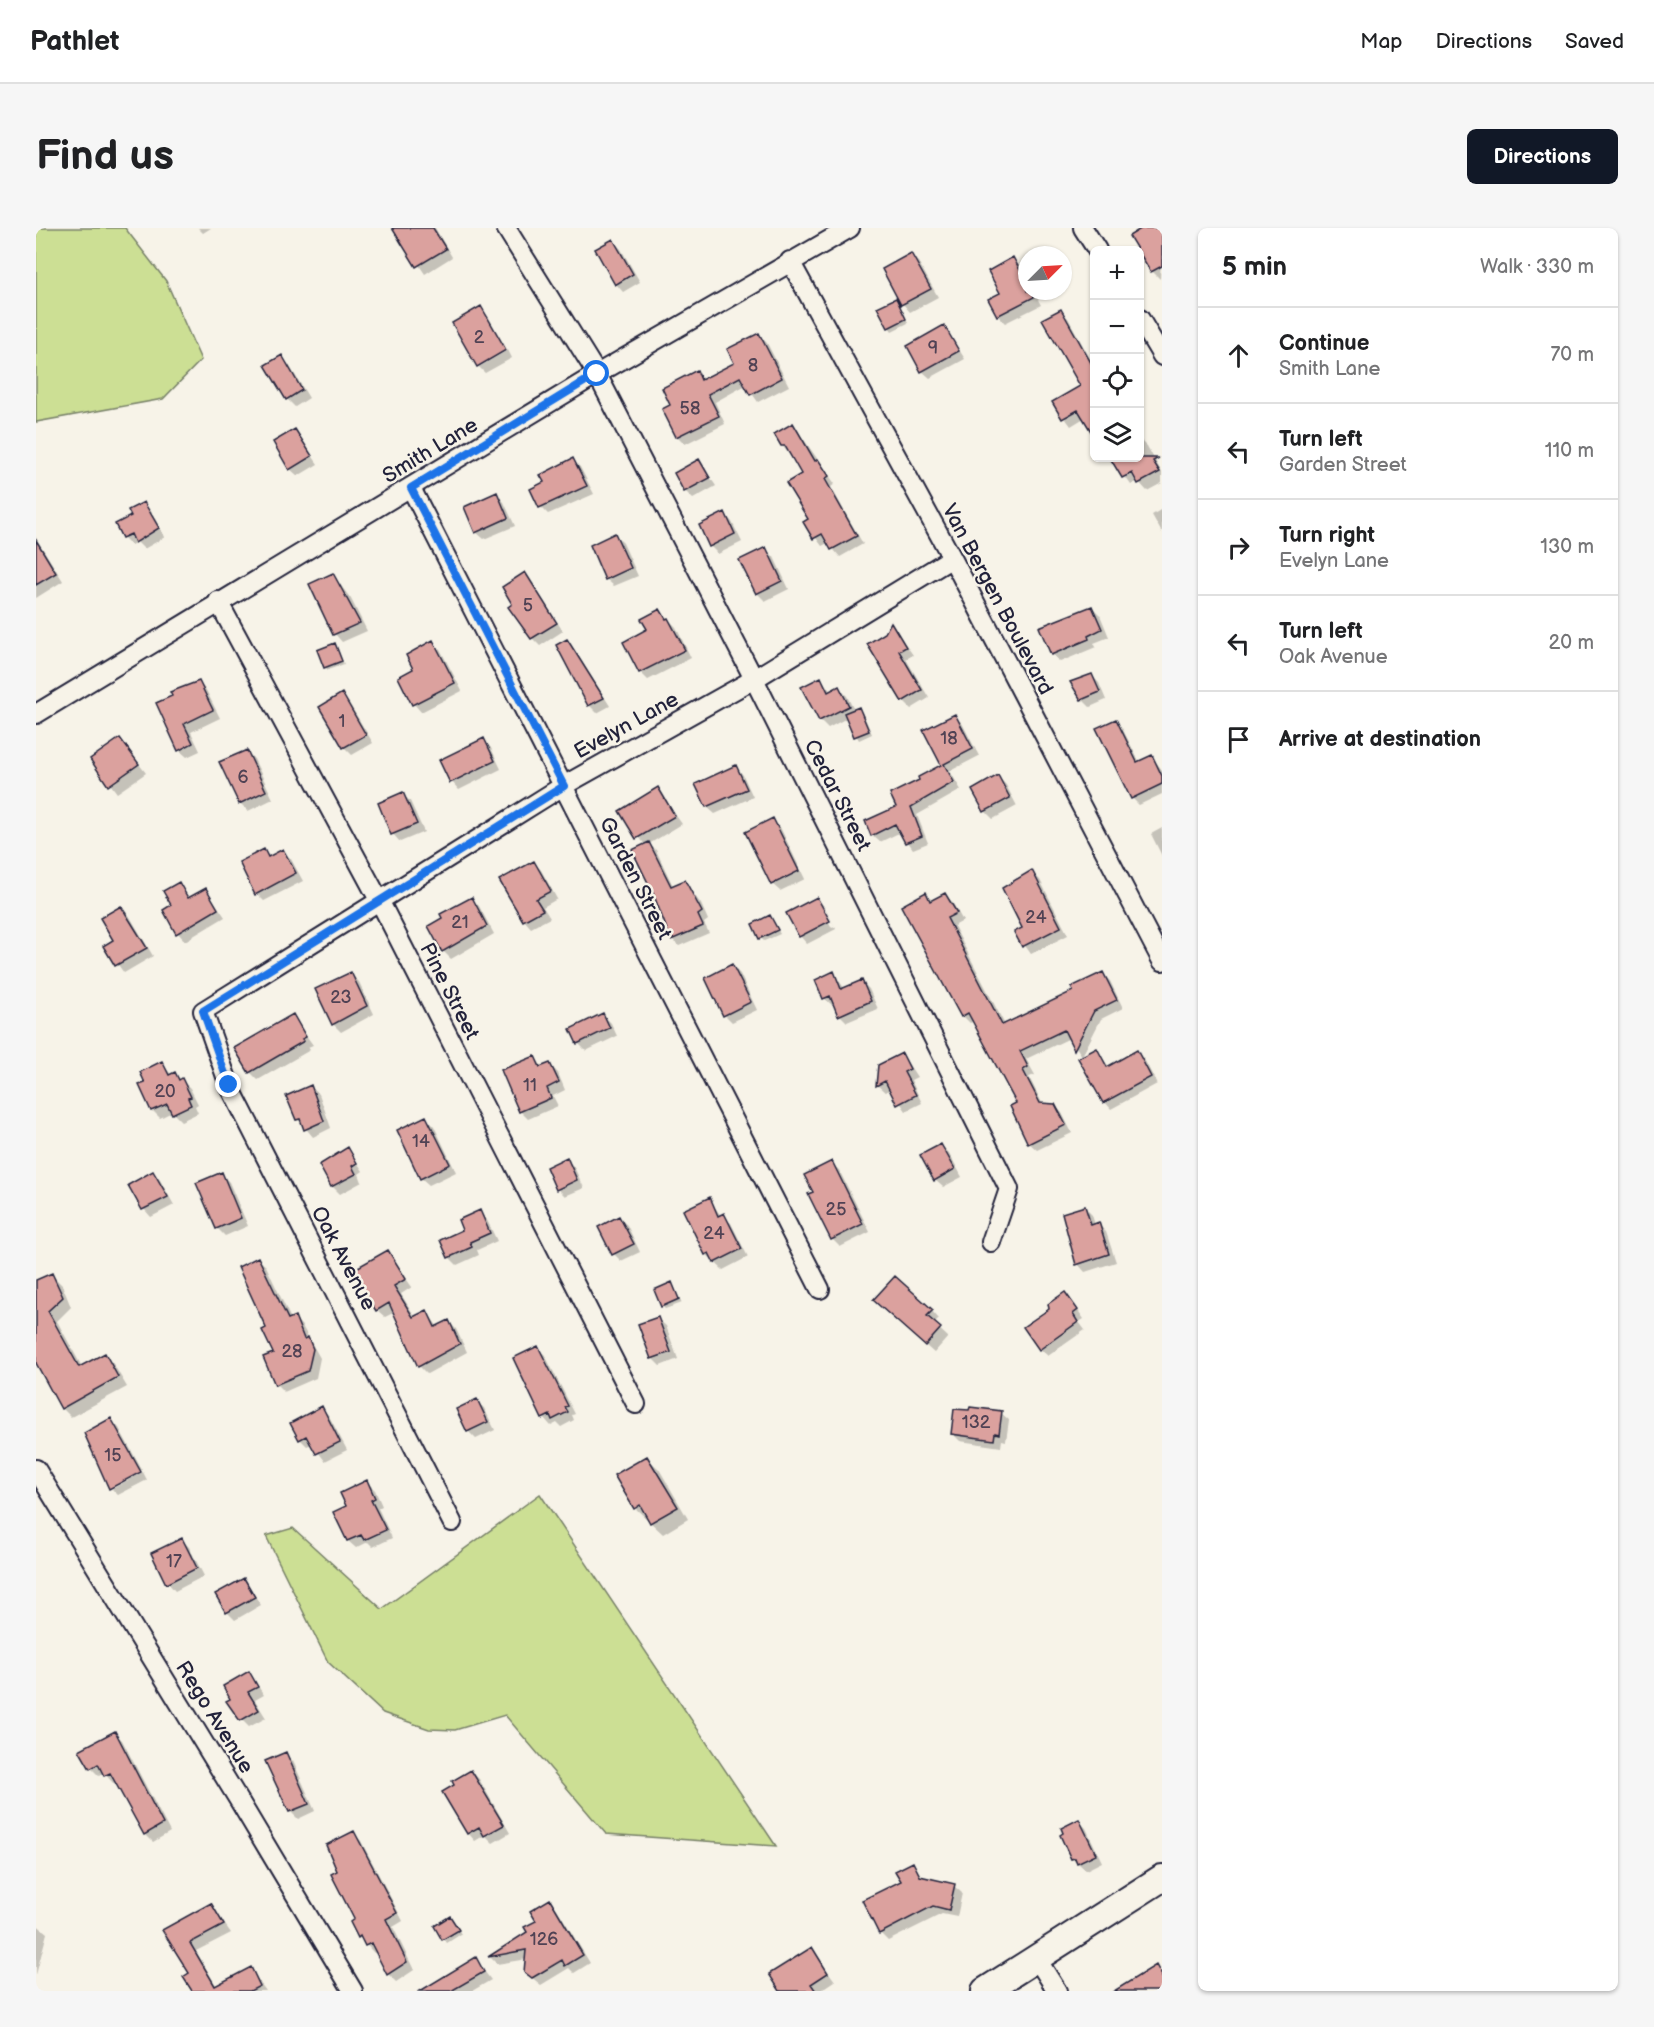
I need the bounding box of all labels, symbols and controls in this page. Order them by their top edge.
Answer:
text: Pathlet [30,25,119,58]
text: Map [1360,29,1403,54]
text: Directions [1436,29,1532,54]
text: Saved [1565,29,1624,54]
button: Directions [1467,129,1618,184]
text: Find us [36,131,174,182]
north arrow [1018,246,1072,300]
map controls [1090,246,1144,462]
button: + [1090,246,1144,300]
text: 5 min [1222,252,1287,283]
text: Walk · 330 m [1480,255,1594,279]
button: − [1090,300,1144,354]
house number: 2 [474,327,485,348]
text: Continue [1279,330,1369,357]
house number: 9 [928,338,938,359]
icon: ahead [1222,339,1255,372]
text: 70 m [1550,343,1594,367]
button: locate [1090,354,1144,408]
house number: 8 [748,355,758,376]
text: Smith Lane [1279,357,1380,381]
route start [583,360,609,386]
house number: 58 [680,398,700,419]
button: layers [1090,408,1144,462]
street label: Smith Lane [378,412,482,489]
text: Turn left [1279,426,1363,453]
icon: left [1222,435,1255,468]
text: 110 m [1545,439,1594,463]
text: Garden Street [1279,453,1407,477]
street label: Van Bergen Boulevard [937,500,1058,699]
text: Turn right [1279,522,1375,549]
icon: right [1222,531,1255,564]
text: 130 m [1540,535,1594,559]
text: Evelyn Lane [1279,549,1389,573]
house number: 5 [523,595,533,616]
text: Turn left [1279,618,1363,645]
icon: left [1222,627,1255,660]
text: 20 m [1549,631,1594,655]
text: Oak Avenue [1279,645,1388,669]
street label: Evelyn Lane [570,687,683,764]
house number: 1 [339,711,345,732]
icon: arrive [1222,723,1255,756]
text: Arrive at destination [1279,726,1481,753]
house number: 18 [940,728,958,749]
street label: Cedar Street [799,735,877,856]
house number: 6 [238,767,249,788]
street label: Garden Street [594,813,677,944]
house number: 24 [1025,907,1047,928]
house number: 21 [451,912,469,933]
street label: Pine Street [415,939,485,1044]
house number: 23 [330,987,352,1008]
route end [215,1071,241,1097]
house number: 11 [523,1075,537,1096]
house number: 20 [154,1081,176,1102]
house number: 14 [412,1131,430,1152]
house number: 25 [826,1199,846,1220]
street label: Oak Avenue [306,1202,381,1314]
house number: 24 [703,1223,725,1244]
house number: 28 [281,1341,303,1362]
house number: 132 [962,1412,991,1433]
house number: 15 [104,1445,122,1466]
house number: 17 [166,1551,182,1572]
street label: Rego Avenue [170,1657,259,1778]
house number: 126 [530,1929,558,1950]

